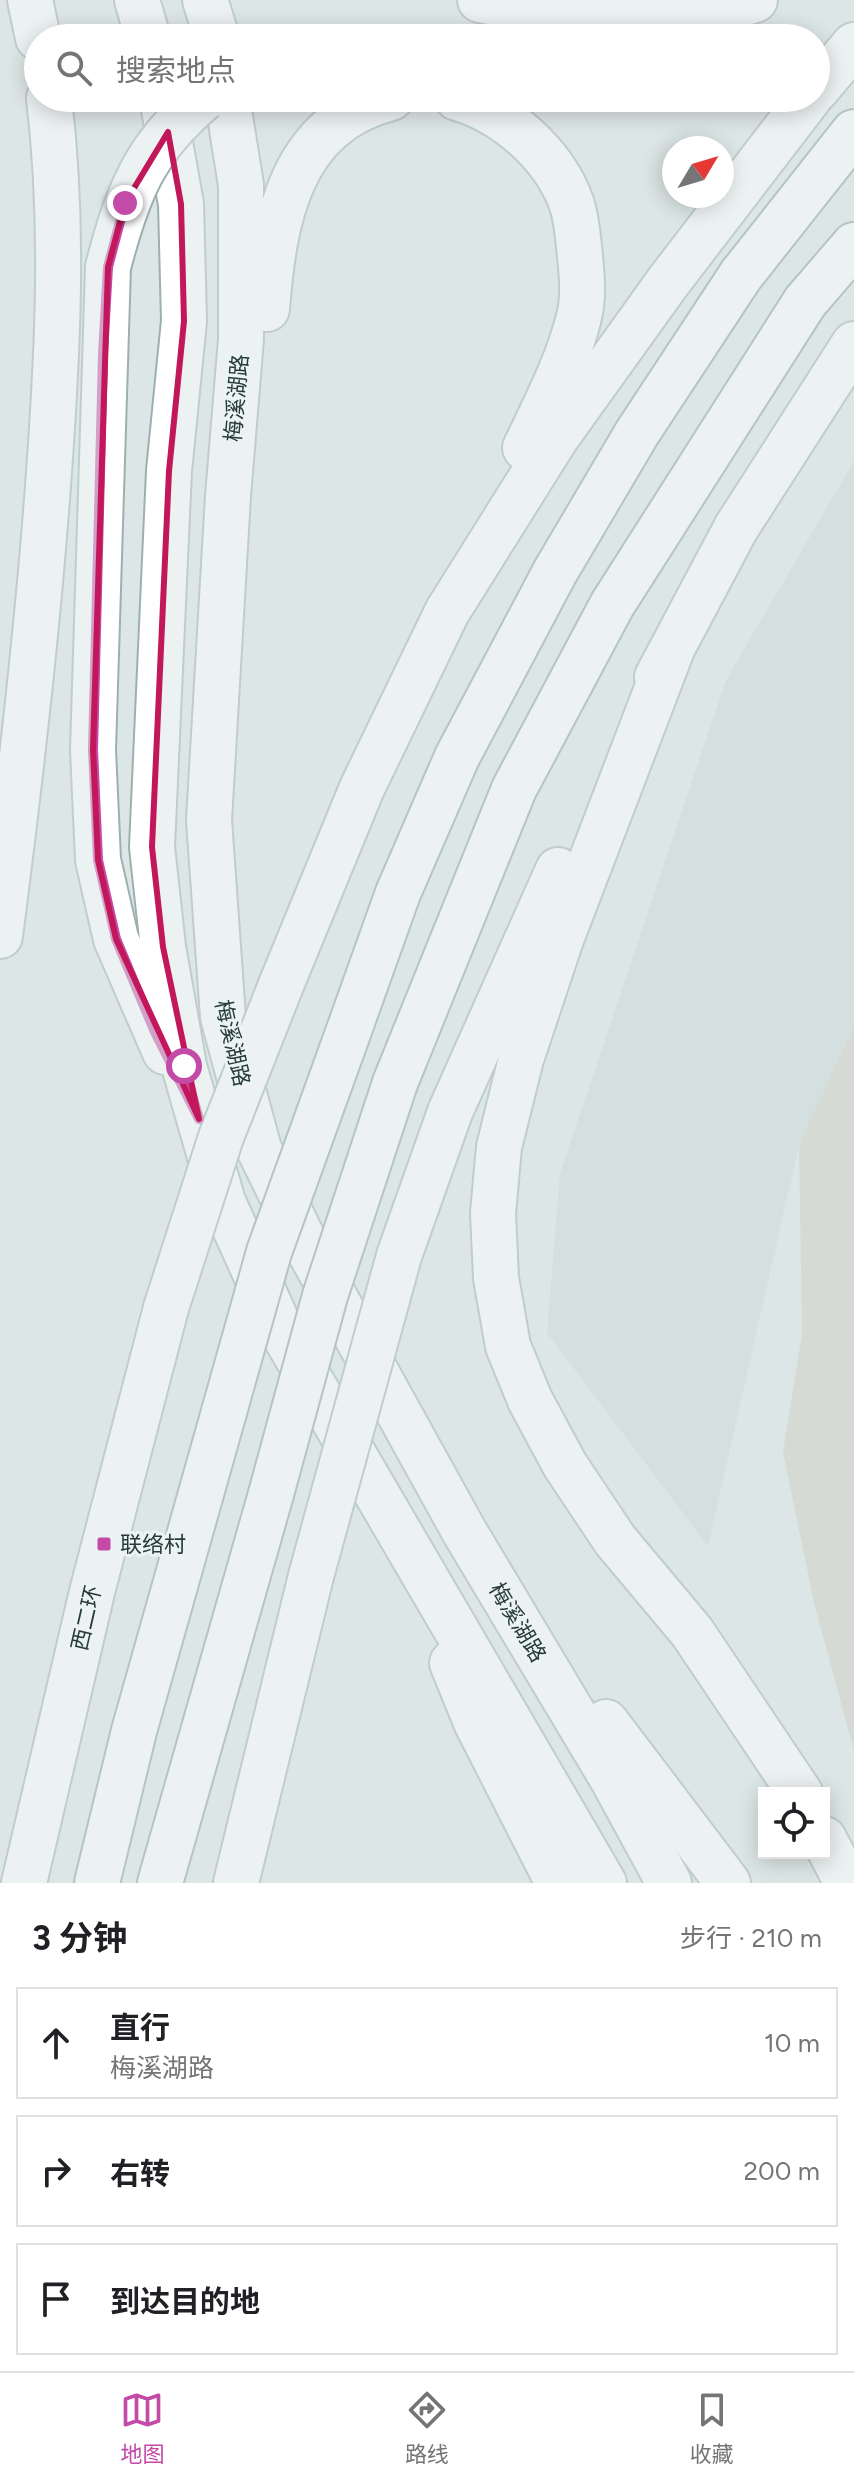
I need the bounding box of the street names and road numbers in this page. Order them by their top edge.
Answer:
street label: 梅溪湖路 [219,353,254,443]
street label: 梅溪湖路 [209,997,256,1089]
street label: 梅溪湖路 [483,1578,552,1667]
street label: 西二环 [66,1583,107,1653]

